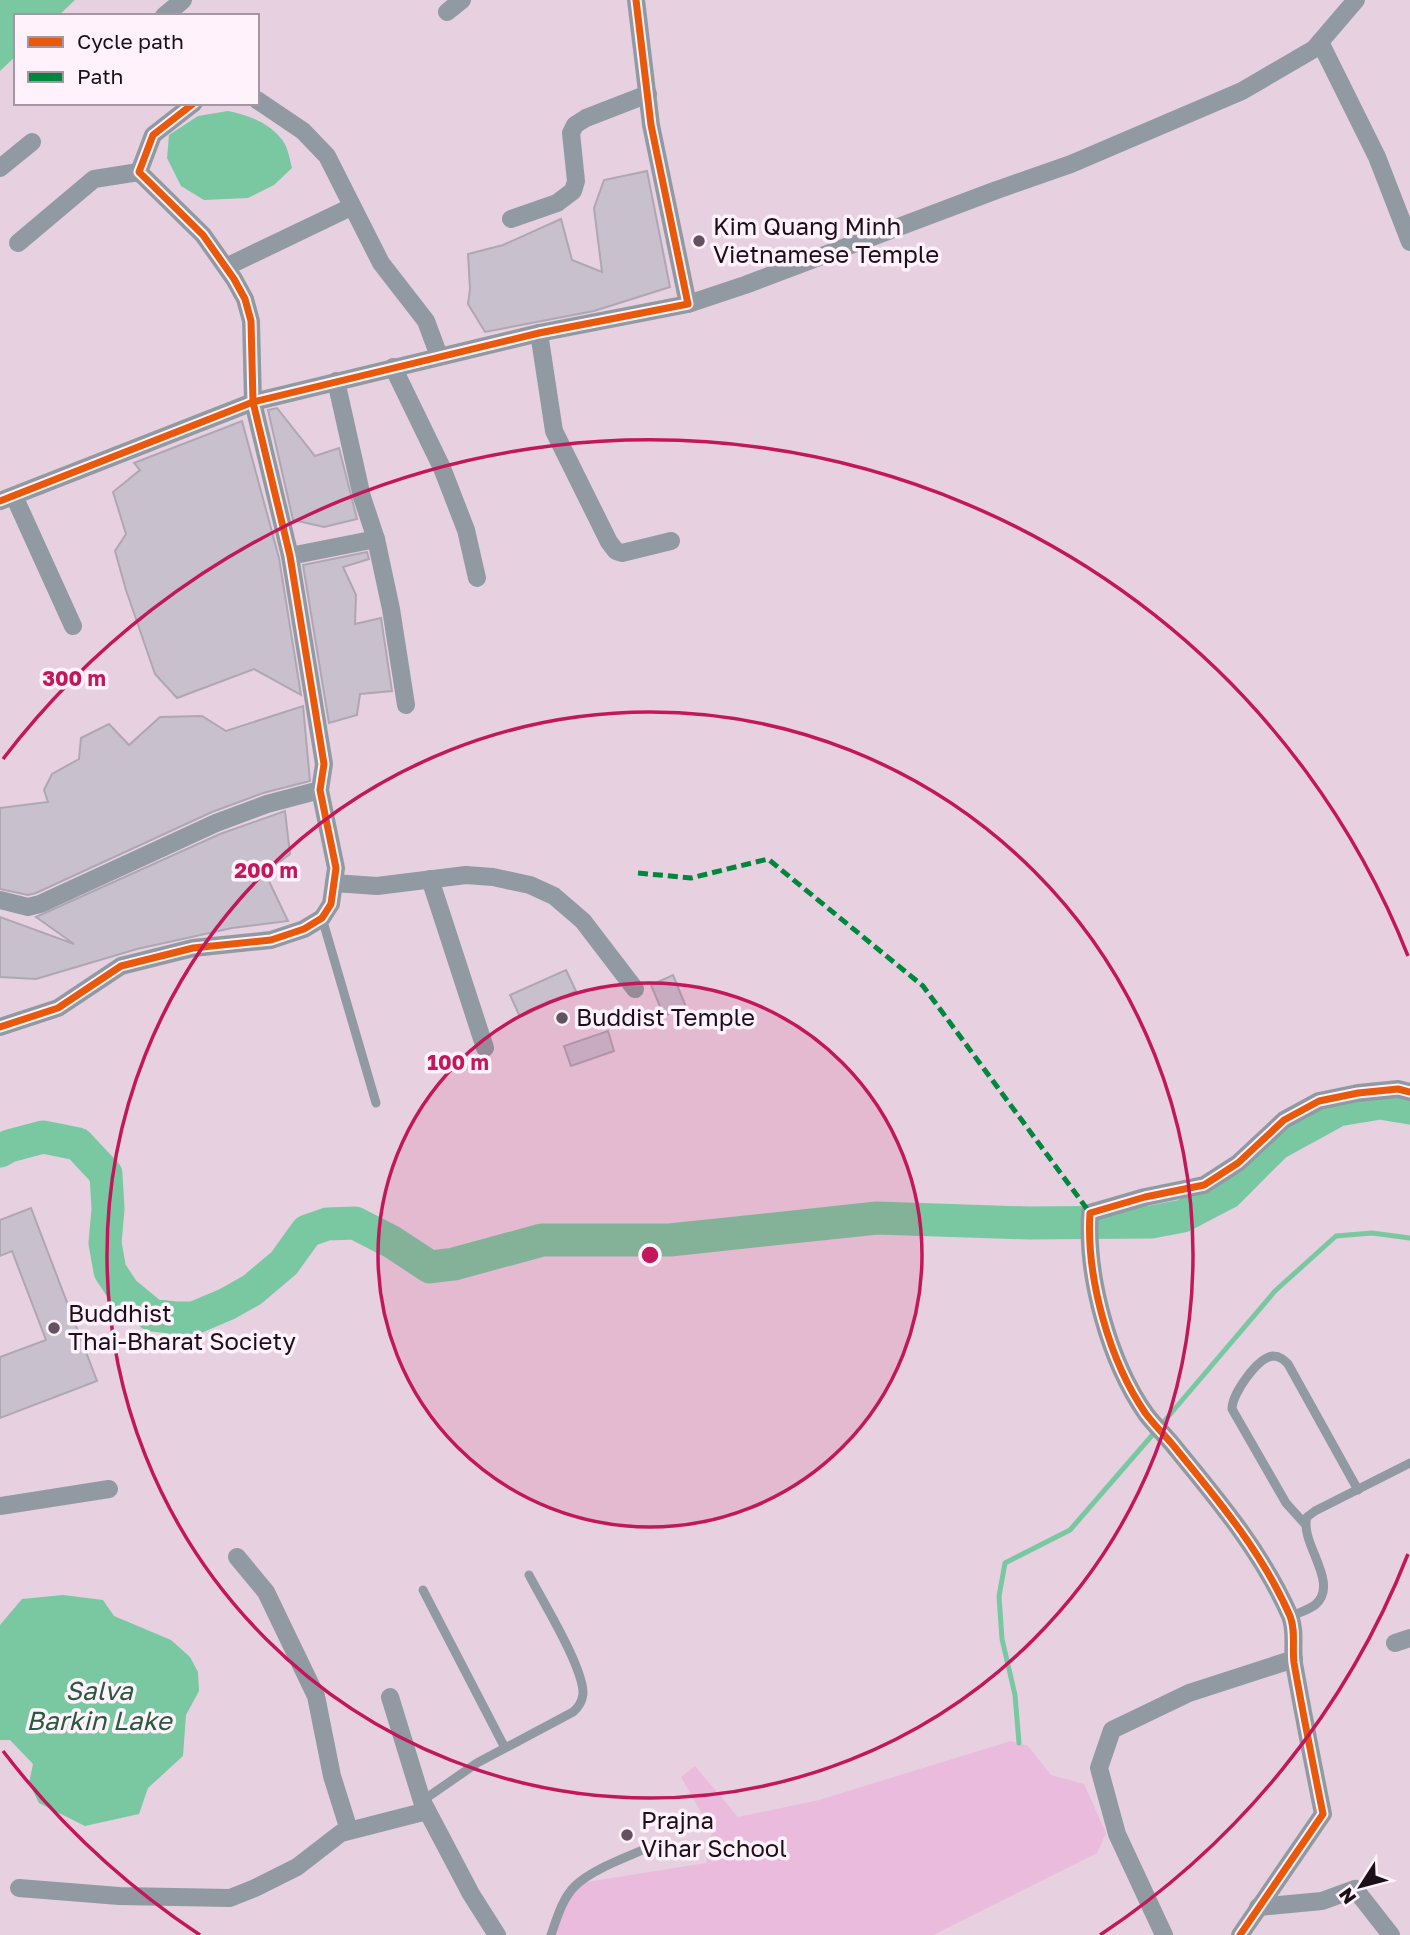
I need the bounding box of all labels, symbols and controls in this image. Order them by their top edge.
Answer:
legend [14,14,259,105]
text: Cycle path [77,28,184,54]
text: Path [77,63,124,89]
place label: Kim Quang Minh Vietnamese Temple [713,211,939,268]
marker: Kim Quang Minh Vietnamese Temple [691,233,707,249]
text: 300 m [42,665,106,691]
text: 200 m [234,857,298,883]
place label: Buddist Temple [576,1002,755,1031]
marker: Buddist Temple [554,1010,570,1026]
text: 100 m [427,1049,489,1075]
centre of rings [638,1243,662,1267]
place label: Buddhist Thai-Bharat Society [68,1298,296,1355]
marker: Buddhist Thai-Bharat Society [46,1320,62,1336]
water label: Salva Barkin Lake [26,1675,174,1736]
place label: Prajna Vihar School [641,1805,787,1862]
marker: Prajna Vihar School [619,1827,635,1843]
north arrow [1326,1851,1396,1921]
text: N [1333,1884,1360,1909]

